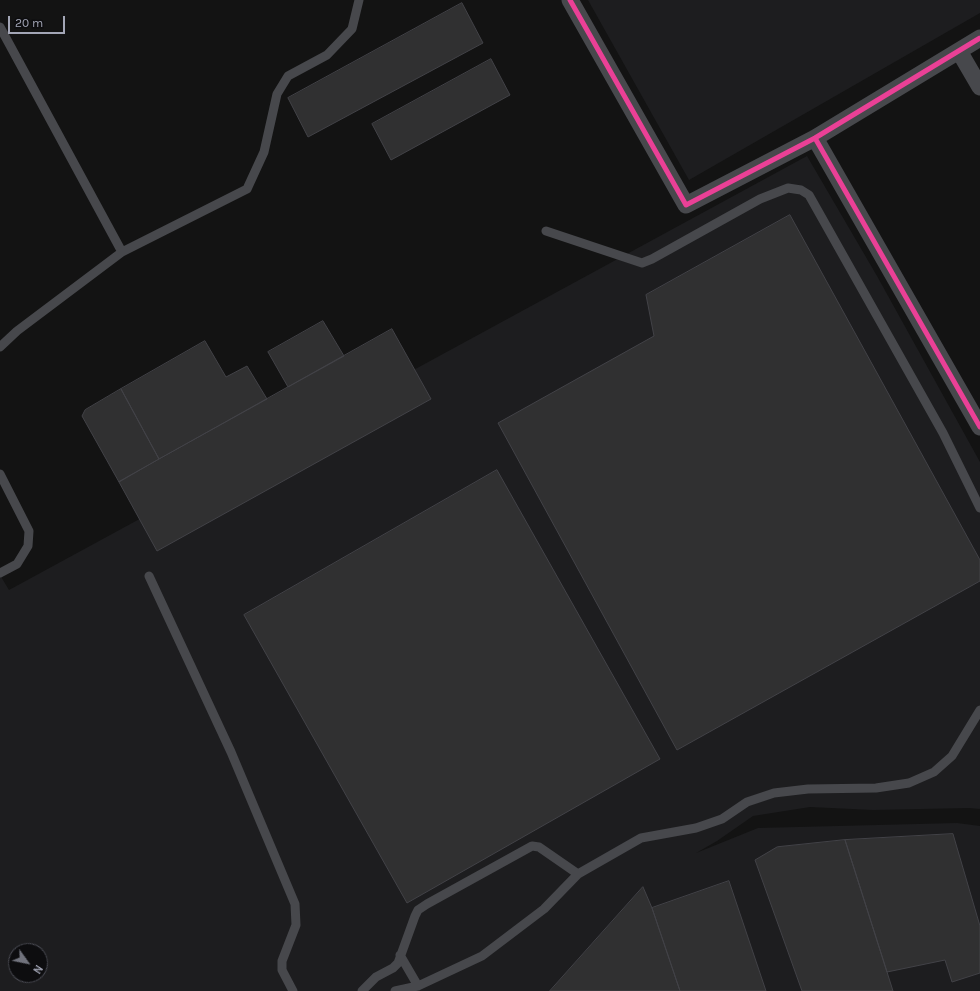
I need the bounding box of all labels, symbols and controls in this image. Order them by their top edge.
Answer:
scale bar [10,8,67,34]
text: 20 m [15,16,43,30]
north arrow [8,943,48,983]
text: N [30,962,45,976]

